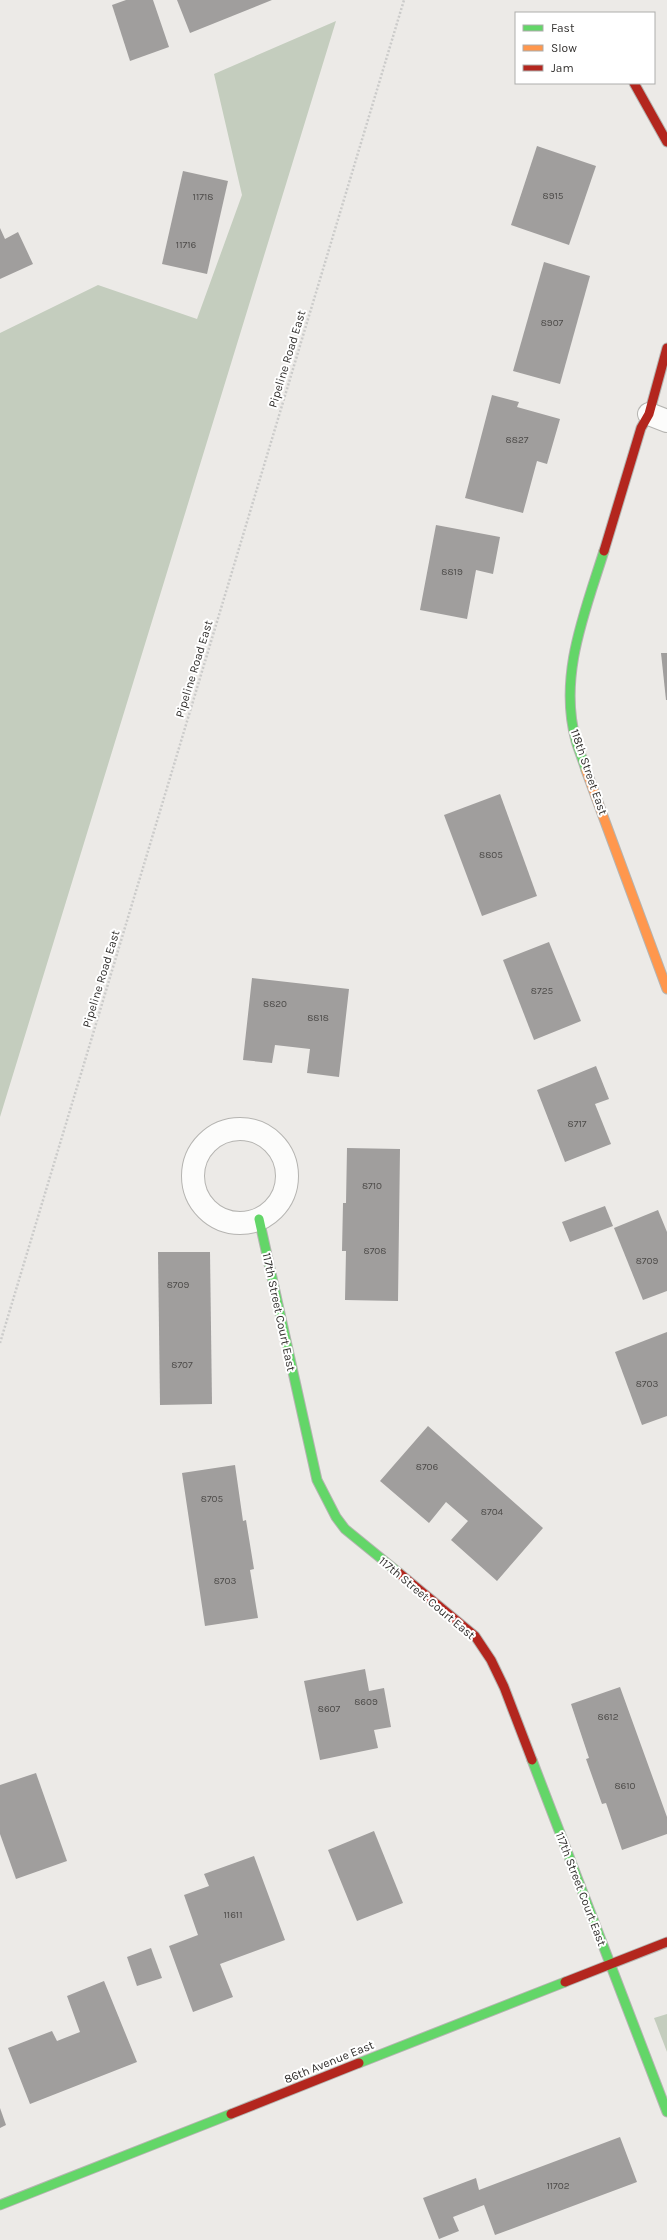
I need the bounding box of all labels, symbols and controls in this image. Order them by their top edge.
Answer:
legend [515,12,655,84]
text: Fast [551,21,575,35]
text: Slow [551,41,577,55]
text: Jam [551,61,574,75]
house number: 8915 [543,190,564,202]
house number: 11718 [193,191,213,203]
house number: 11716 [176,239,196,251]
street label: Pipeline Road East [266,308,309,409]
house number: 8907 [541,317,564,329]
house number: 8827 [506,434,529,446]
house number: 8819 [441,566,463,578]
street label: Pipeline Road East [173,618,216,719]
street label: 118th Street East [568,727,610,817]
house number: 8805 [479,849,503,861]
street label: Pipeline Road East [80,928,123,1029]
house number: 8725 [531,985,553,997]
house number: 8820 [263,998,287,1010]
house number: 8818 [307,1012,329,1024]
house number: 8717 [568,1118,587,1130]
house number: 8710 [362,1180,382,1192]
house number: 8708 [364,1245,386,1257]
street label: 117th Street Court East [260,1251,299,1373]
house number: 8709 [636,1255,658,1267]
house number: 8709 [167,1279,189,1291]
house number: 8707 [171,1359,193,1371]
house number: 8703 [636,1378,658,1390]
house number: 8706 [416,1461,439,1473]
house number: 8705 [201,1493,224,1505]
house number: 8704 [481,1506,504,1518]
street label: 117th Street Court East [376,1554,478,1643]
house number: 8703 [214,1575,236,1587]
house number: 8609 [354,1696,378,1708]
house number: 8607 [318,1703,341,1715]
house number: 8612 [598,1711,619,1723]
house number: 8610 [614,1780,636,1792]
street label: 117th Street Court East [553,1830,609,1948]
house number: 11611 [224,1909,242,1921]
street label: 86th Avenue East [282,2037,376,2086]
house number: 11702 [546,2180,570,2192]

